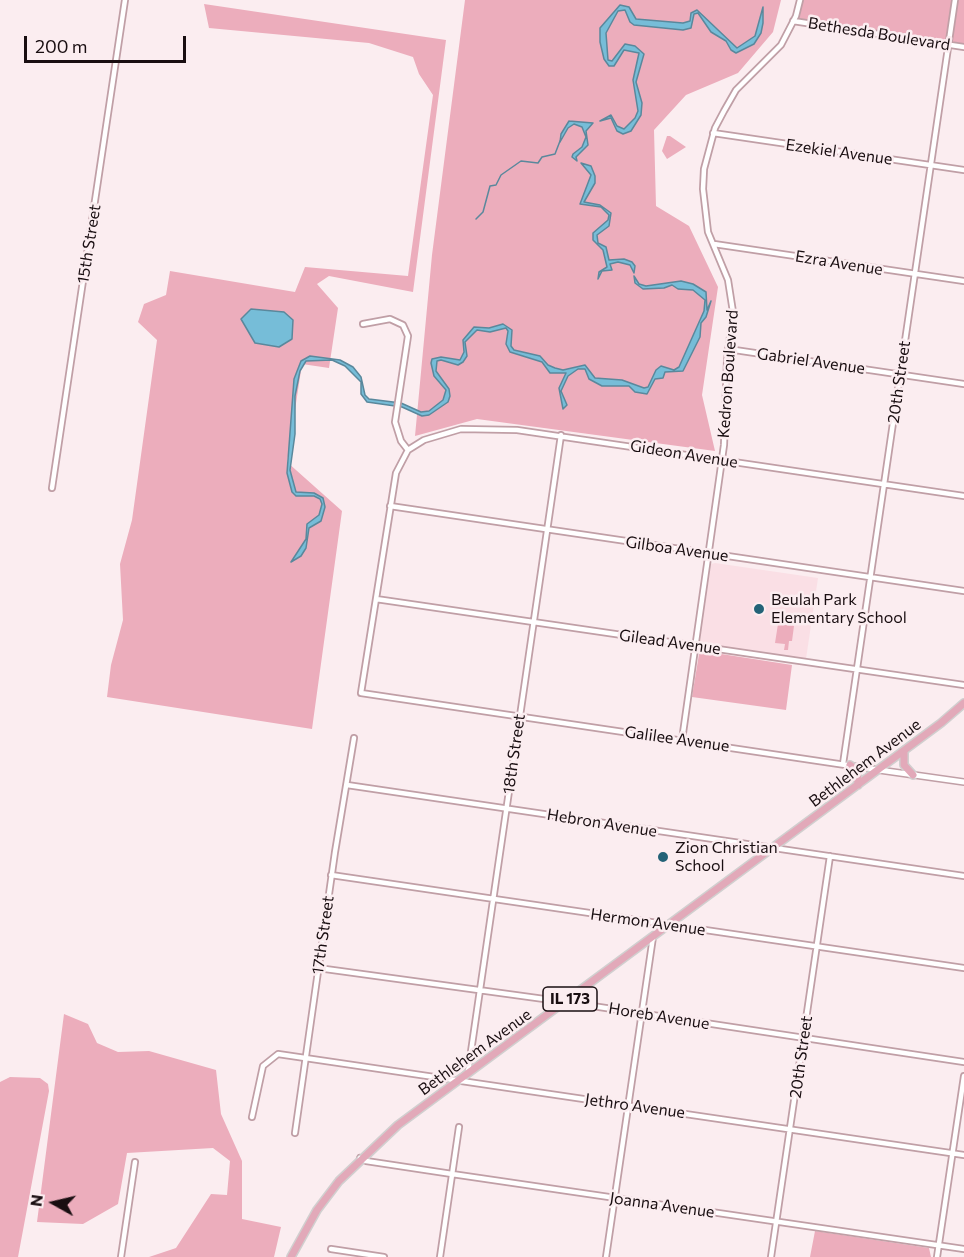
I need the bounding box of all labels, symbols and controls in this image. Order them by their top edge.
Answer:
street label: Bethesda Boulevard [807,13,951,55]
scale bar [27,24,189,62]
text: 200 m [35,35,88,57]
street label: Ezekiel Avenue [784,135,894,169]
street label: 15th Street [73,203,105,285]
street label: Ezra Avenue [794,247,884,279]
street label: Kedron Boulevard [714,309,742,439]
street label: 20th Street [884,339,914,425]
street label: Gabriel Avenue [756,344,866,378]
street label: Gideon Avenue [629,436,739,472]
street label: Gilboa Avenue [624,532,730,566]
place label: Beulah Park Elementary School [771,590,907,628]
marker: Beulah Park Elementary School [752,602,766,616]
street label: Gilead Avenue [618,625,722,659]
street label: 18th Street [499,713,529,795]
street label: Bethlehem Avenue [805,715,925,811]
street label: Galilee Avenue [623,722,731,756]
street label: Hebron Avenue [546,805,658,841]
place label: Zion Christian School [675,838,778,876]
marker: Zion Christian School [656,850,670,864]
street label: 17th Street [308,894,338,976]
street label: Hermon Avenue [589,904,707,940]
road number: IL 173 [543,987,597,1011]
street label: Horeb Avenue [607,999,711,1033]
street label: Bethlehem Avenue [415,1005,535,1099]
street label: 20th Street [786,1014,816,1100]
street label: Jethro Avenue [584,1089,686,1123]
north arrow [24,1173,84,1233]
street label: Joanna Avenue [608,1188,716,1222]
text: N [25,1193,46,1208]

